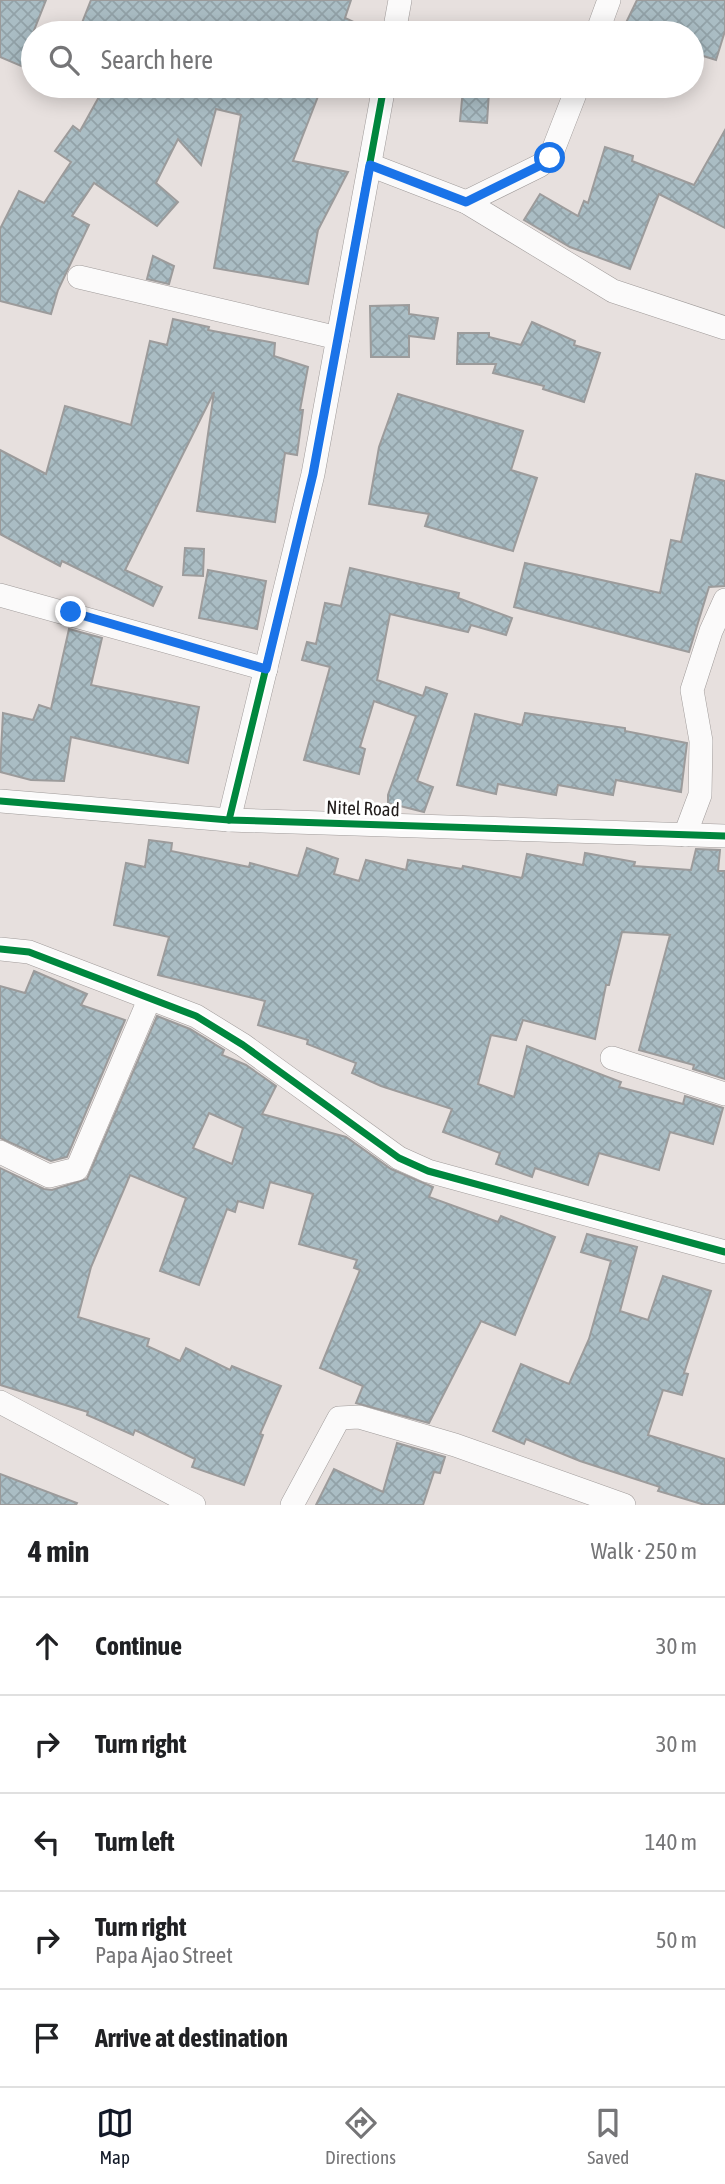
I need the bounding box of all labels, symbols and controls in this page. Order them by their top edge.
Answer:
search box [21,21,704,98]
icon: search [45,41,83,79]
text: Search here [101,45,213,75]
route start [534,142,565,173]
route end [55,596,86,627]
street label: Nitel Road [326,796,400,820]
text: 4 min [28,1534,89,1568]
text: Walk · 250 m [591,1538,697,1564]
icon: ahead [28,1627,66,1665]
text: Continue [95,1631,182,1661]
text: 30 m [656,1633,697,1659]
icon: right [28,1725,66,1763]
text: Turn right [95,1729,186,1759]
text: 30 m [656,1731,697,1757]
icon: left [28,1823,66,1861]
text: Turn left [95,1827,175,1857]
text: 140 m [645,1829,697,1855]
text: Turn right [95,1912,186,1942]
icon: right [28,1921,66,1959]
text: 50 m [656,1927,697,1953]
text: Papa Ajao Street [95,1942,233,1968]
icon: arrive [28,2019,66,2057]
text: Arrive at destination [95,2023,288,2053]
tab: Map [96,2104,134,2168]
tab: Directions [325,2104,396,2168]
tab: Saved [587,2104,629,2168]

